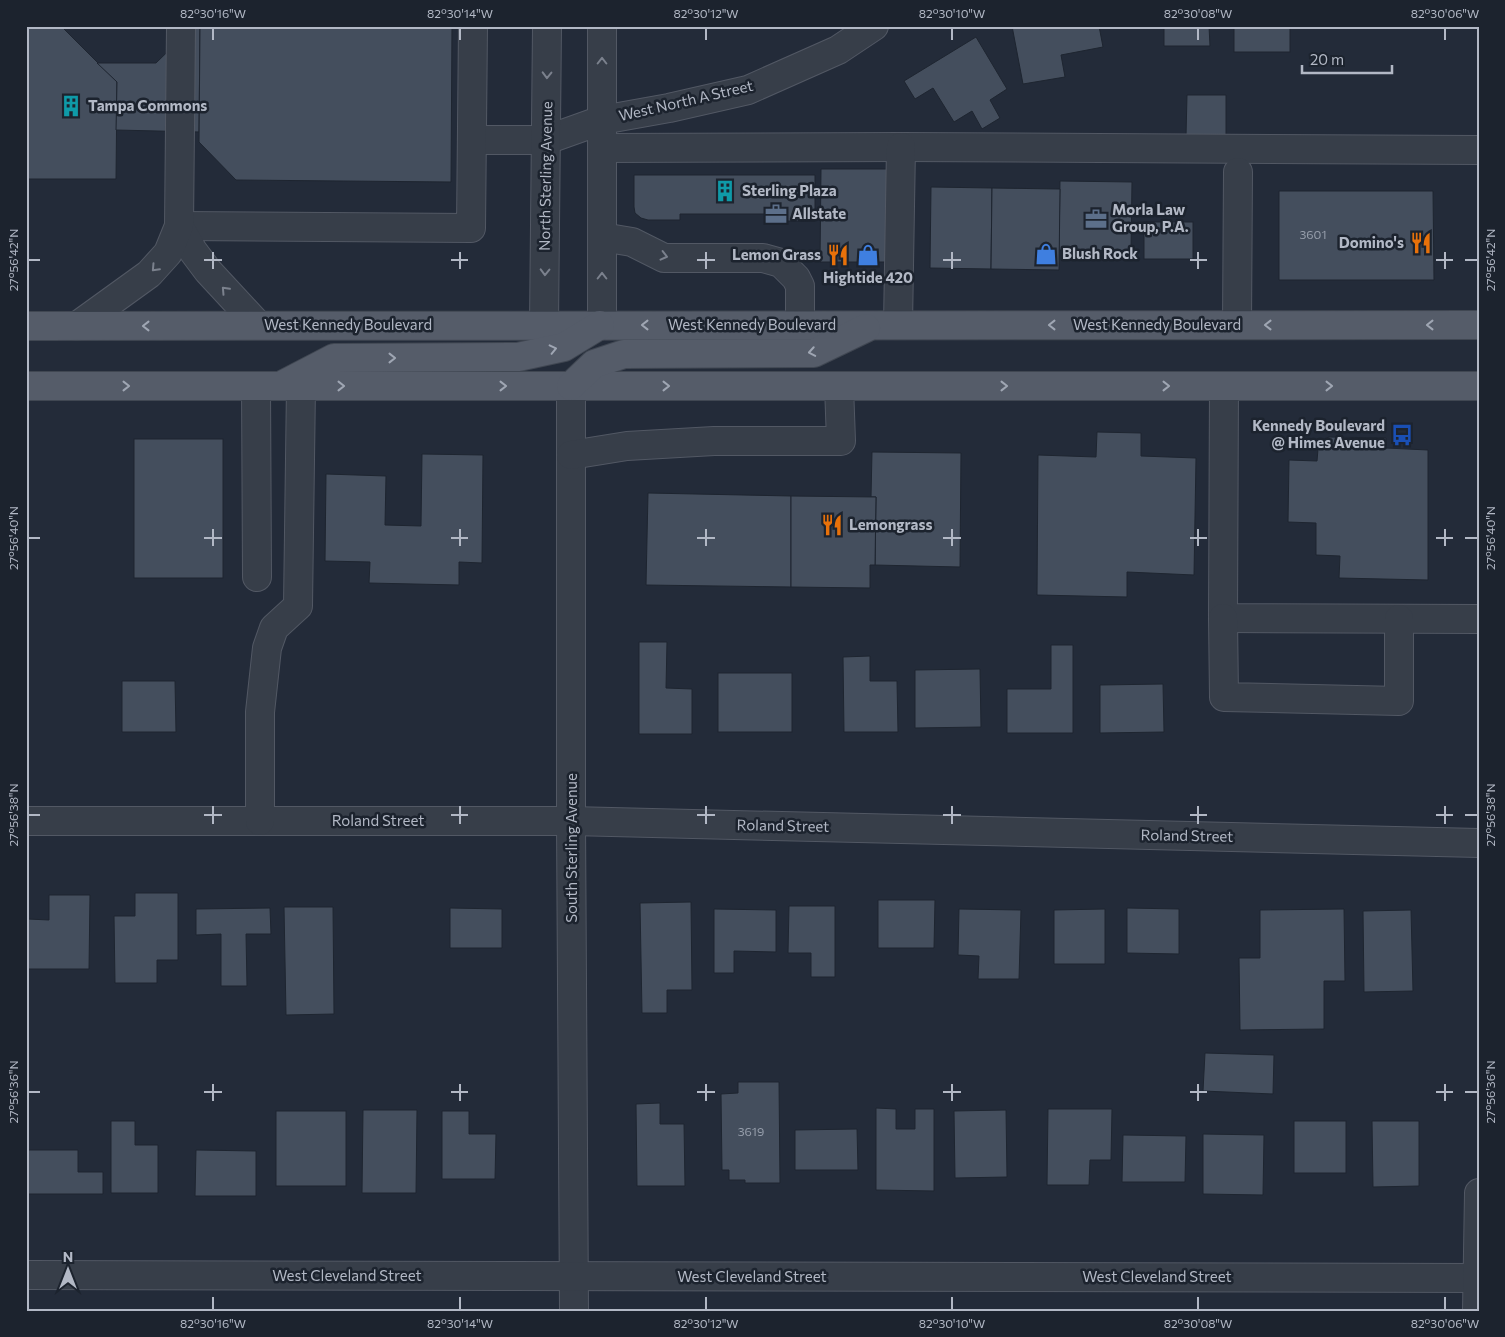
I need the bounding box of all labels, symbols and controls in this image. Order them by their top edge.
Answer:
text: 82°30'16"W [180,6,246,20]
text: 82°30'14"W [427,6,493,20]
text: 82°30'12"W [673,6,739,20]
text: 82°30'10"W [919,6,985,20]
text: 82°30'08"W [1164,6,1232,20]
text: 82°30'06"W [1411,6,1479,20]
scale bar [1302,42,1392,74]
text: 20 m [1310,50,1344,68]
one-way arrow [597,57,607,64]
one-way arrow [542,72,552,79]
street label: West North A Street [617,76,755,124]
building icon: Tampa Commons [58,93,84,119]
place label: Tampa Commons [88,96,207,114]
street label: North Sterling Avenue [535,101,555,251]
building icon: Sterling Plaza [712,178,738,204]
place label: Sterling Plaza [742,181,837,199]
place label: Morla Law Group, P.A. [1112,200,1189,235]
office icon: Allstate [763,201,789,227]
place label: Allstate [792,204,846,222]
office icon: Morla Law Group, P.A. [1083,206,1109,232]
house number: 3601 [1299,227,1327,241]
text: 27°56'42"N [6,229,20,291]
text: 27°56'42"N [1483,229,1497,291]
restaurant icon: Domino's [1408,230,1434,256]
place label: Domino's [1339,233,1404,251]
shop icon: Blush Rock [1033,241,1059,267]
restaurant icon: Lemon Grass [825,242,851,268]
shop icon: Hightide 420 [855,242,881,268]
place label: Blush Rock [1062,244,1138,262]
place label: Lemon Grass [732,245,821,263]
one-way arrow [660,250,668,261]
one-way arrow [151,262,160,271]
place label: Hightide 420 [823,268,913,286]
one-way arrow [540,269,550,277]
one-way arrow [597,272,607,280]
one-way arrow [222,286,231,295]
street label: West Kennedy Boulevard [264,315,432,333]
street label: West Kennedy Boulevard [668,315,836,333]
street label: West Kennedy Boulevard [1073,315,1241,333]
one-way arrow [641,320,648,330]
one-way arrow [1048,320,1056,330]
one-way arrow [1263,320,1271,330]
one-way arrow [1426,320,1434,330]
one-way arrow [141,321,149,331]
one-way arrow [549,344,558,355]
one-way arrow [807,346,816,356]
one-way arrow [388,352,396,363]
one-way arrow [122,381,130,391]
one-way arrow [337,381,345,391]
one-way arrow [500,381,507,391]
one-way arrow [662,381,670,391]
one-way arrow [1000,381,1008,391]
one-way arrow [1163,381,1171,391]
one-way arrow [1326,381,1333,391]
place label: Kennedy Boulevard @ Himes Avenue [1252,416,1385,451]
bus stop icon: Kennedy Boulevard @ Himes Avenue [1389,422,1415,448]
text: 27°56'40"N [6,506,20,570]
text: 27°56'40"N [1483,506,1497,570]
restaurant icon: Lemongrass [819,512,845,538]
place label: Lemongrass [849,515,932,533]
street label: South Sterling Avenue [562,773,580,923]
text: 27°56'38"N [6,784,20,846]
text: 27°56'38"N [1483,784,1497,846]
street label: Roland Street [332,811,424,829]
street label: Roland Street [737,815,830,835]
street label: Roland Street [1141,825,1234,845]
text: 27°56'36"N [6,1061,20,1123]
text: 27°56'36"N [1483,1061,1497,1123]
house number: 3619 [738,1124,764,1138]
north arrow [42,1244,92,1294]
text: N [63,1248,73,1265]
street label: West Cleveland Street [272,1266,422,1284]
street label: West Cleveland Street [677,1267,827,1285]
street label: West Cleveland Street [1082,1267,1232,1285]
text: 82°30'16"W [180,1316,246,1330]
text: 82°30'14"W [427,1316,493,1330]
text: 82°30'12"W [673,1316,739,1330]
text: 82°30'10"W [919,1316,985,1330]
text: 82°30'08"W [1164,1316,1232,1330]
text: 82°30'06"W [1411,1316,1479,1330]

